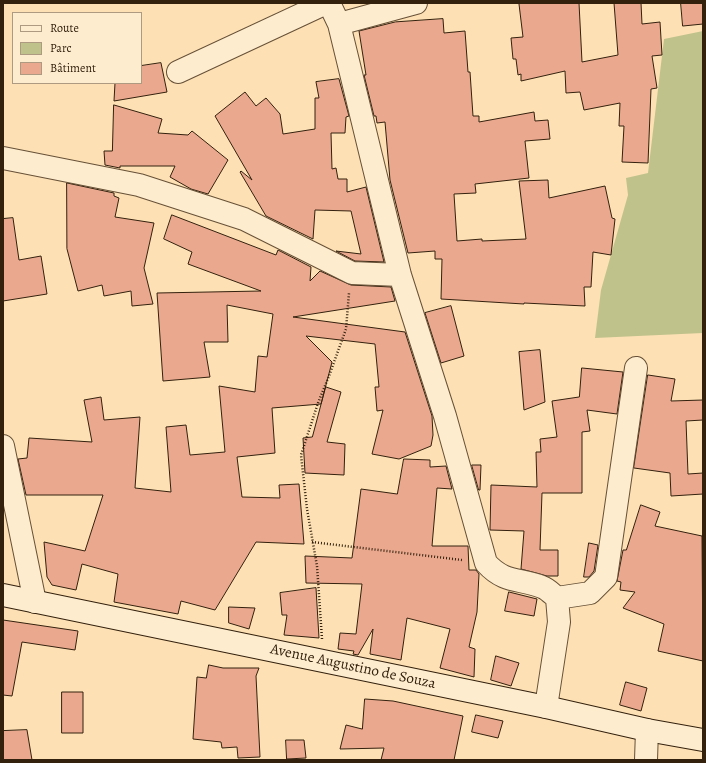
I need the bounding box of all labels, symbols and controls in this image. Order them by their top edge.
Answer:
legend [12,12,142,84]
text: Route [50,20,79,36]
text: Parc [50,40,72,56]
text: Bâtiment [50,60,96,76]
street label: Avenue Augustino de Souza [269,641,437,693]

